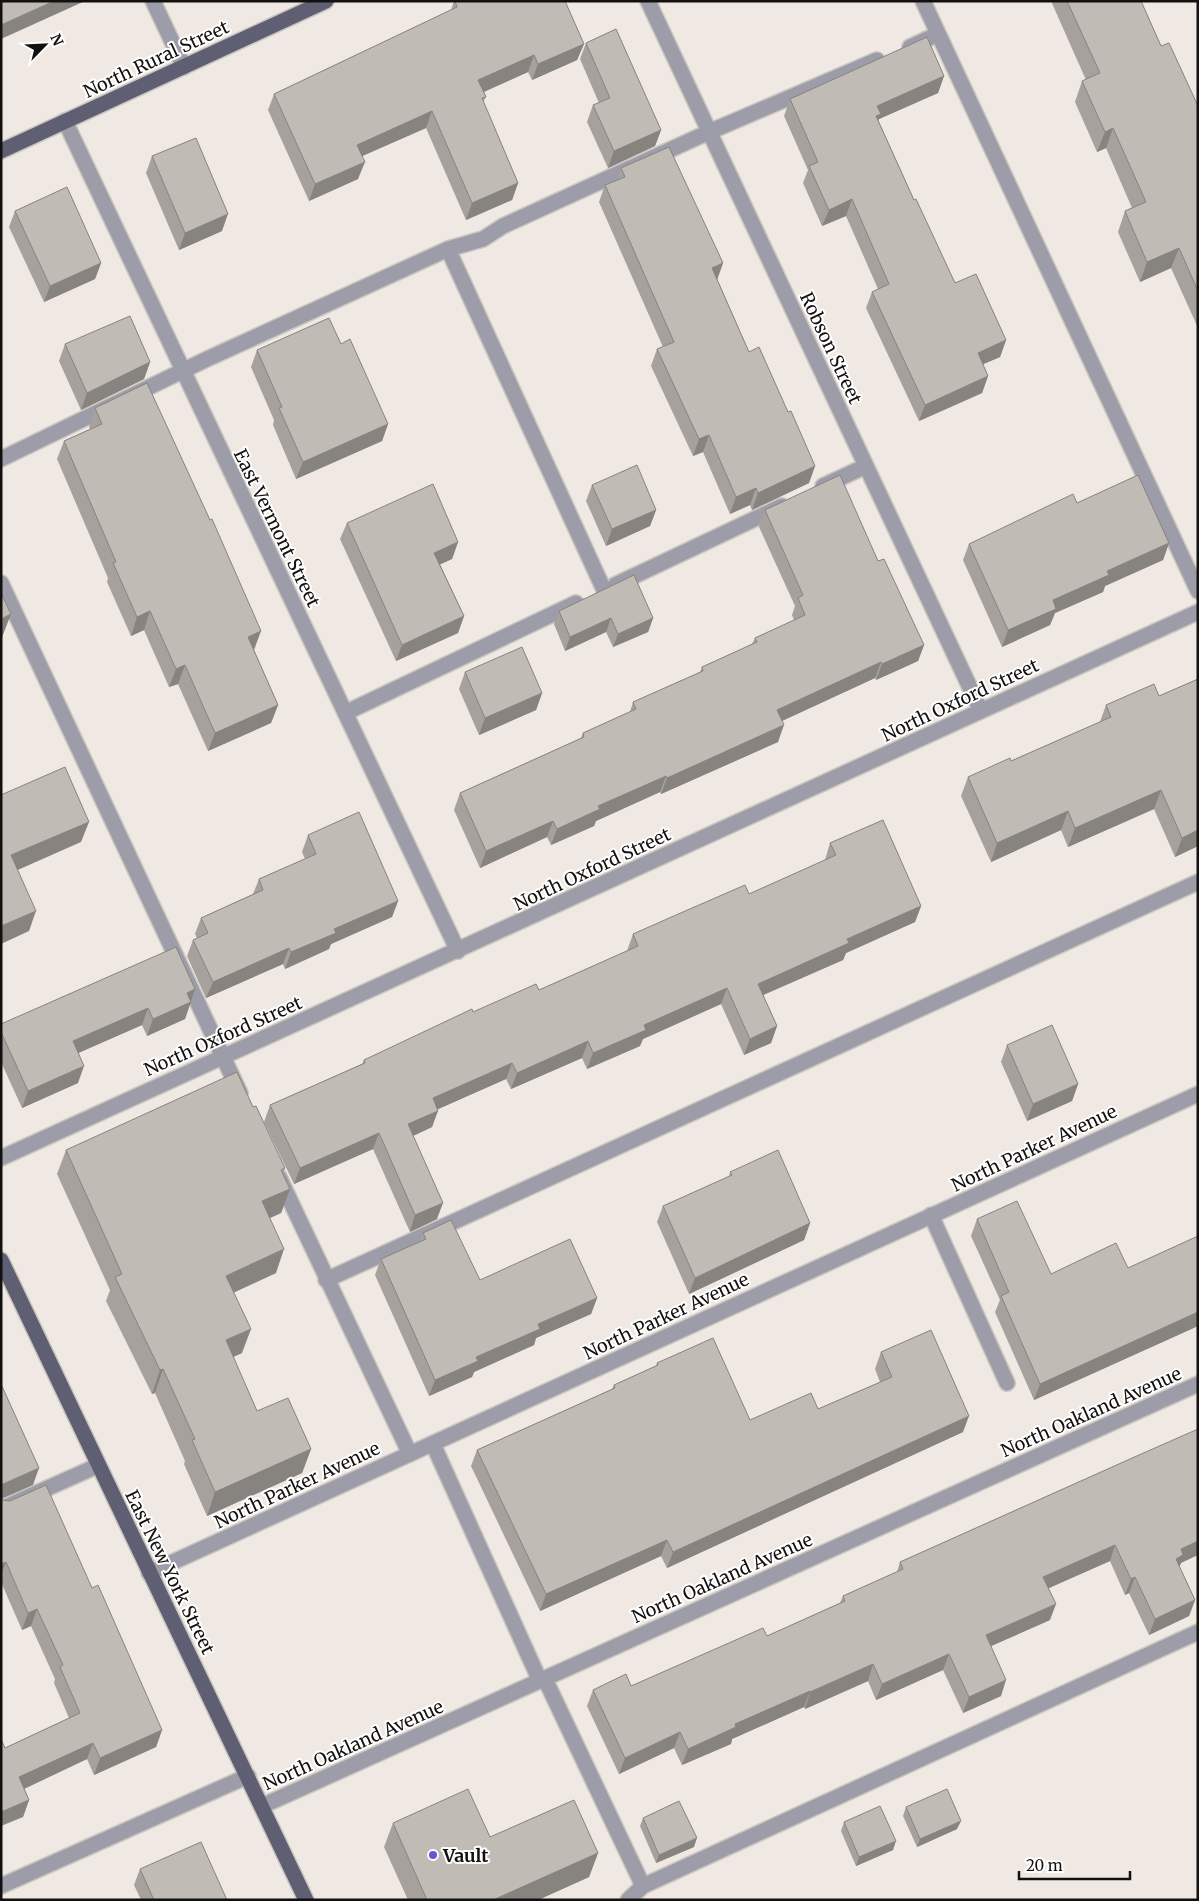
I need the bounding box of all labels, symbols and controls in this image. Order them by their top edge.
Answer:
street label: North Rural Street [80,15,232,103]
north arrow [20,20,70,70]
text: N [46,31,67,48]
street label: Robson Street [795,288,867,408]
street label: East Vermont Street [229,445,325,611]
street label: North Oxford Street [878,654,1042,746]
street label: North Oxford Street [510,823,674,915]
street label: North Oxford Street [140,991,306,1081]
street label: North Parker Avenue [948,1100,1120,1196]
street label: North Parker Avenue [580,1268,752,1364]
street label: North Oakland Avenue [997,1362,1185,1462]
street label: North Parker Avenue [211,1437,383,1533]
street label: East New York Street [120,1486,220,1658]
street label: North Oakland Avenue [628,1528,816,1628]
street label: North Oakland Avenue [259,1695,447,1795]
place label: Vault [442,1844,489,1867]
scale bar [1019,1848,1130,1880]
marker: Vault [427,1849,439,1861]
text: 20 m [1026,1856,1063,1875]

